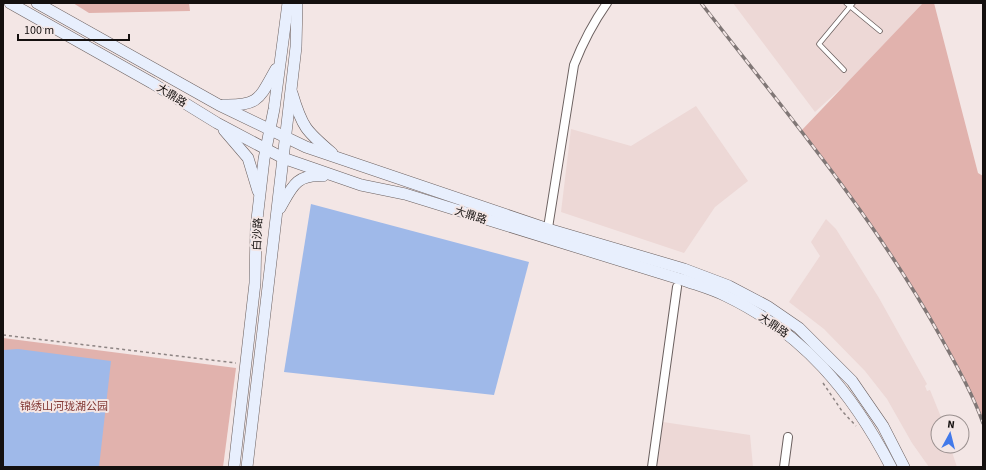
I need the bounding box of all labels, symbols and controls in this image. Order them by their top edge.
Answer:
scale bar [18,16,129,42]
text: 100 m [24,22,54,39]
street label: 大鼎路 [154,80,190,111]
street label: 大鼎路 [453,203,489,228]
street label: 白沙路 [249,217,266,251]
street label: 大鼎路 [756,310,792,341]
park label: 锦绣山河珑湖公园 [20,399,108,414]
north arrow [930,414,970,454]
text: N [947,417,956,432]

